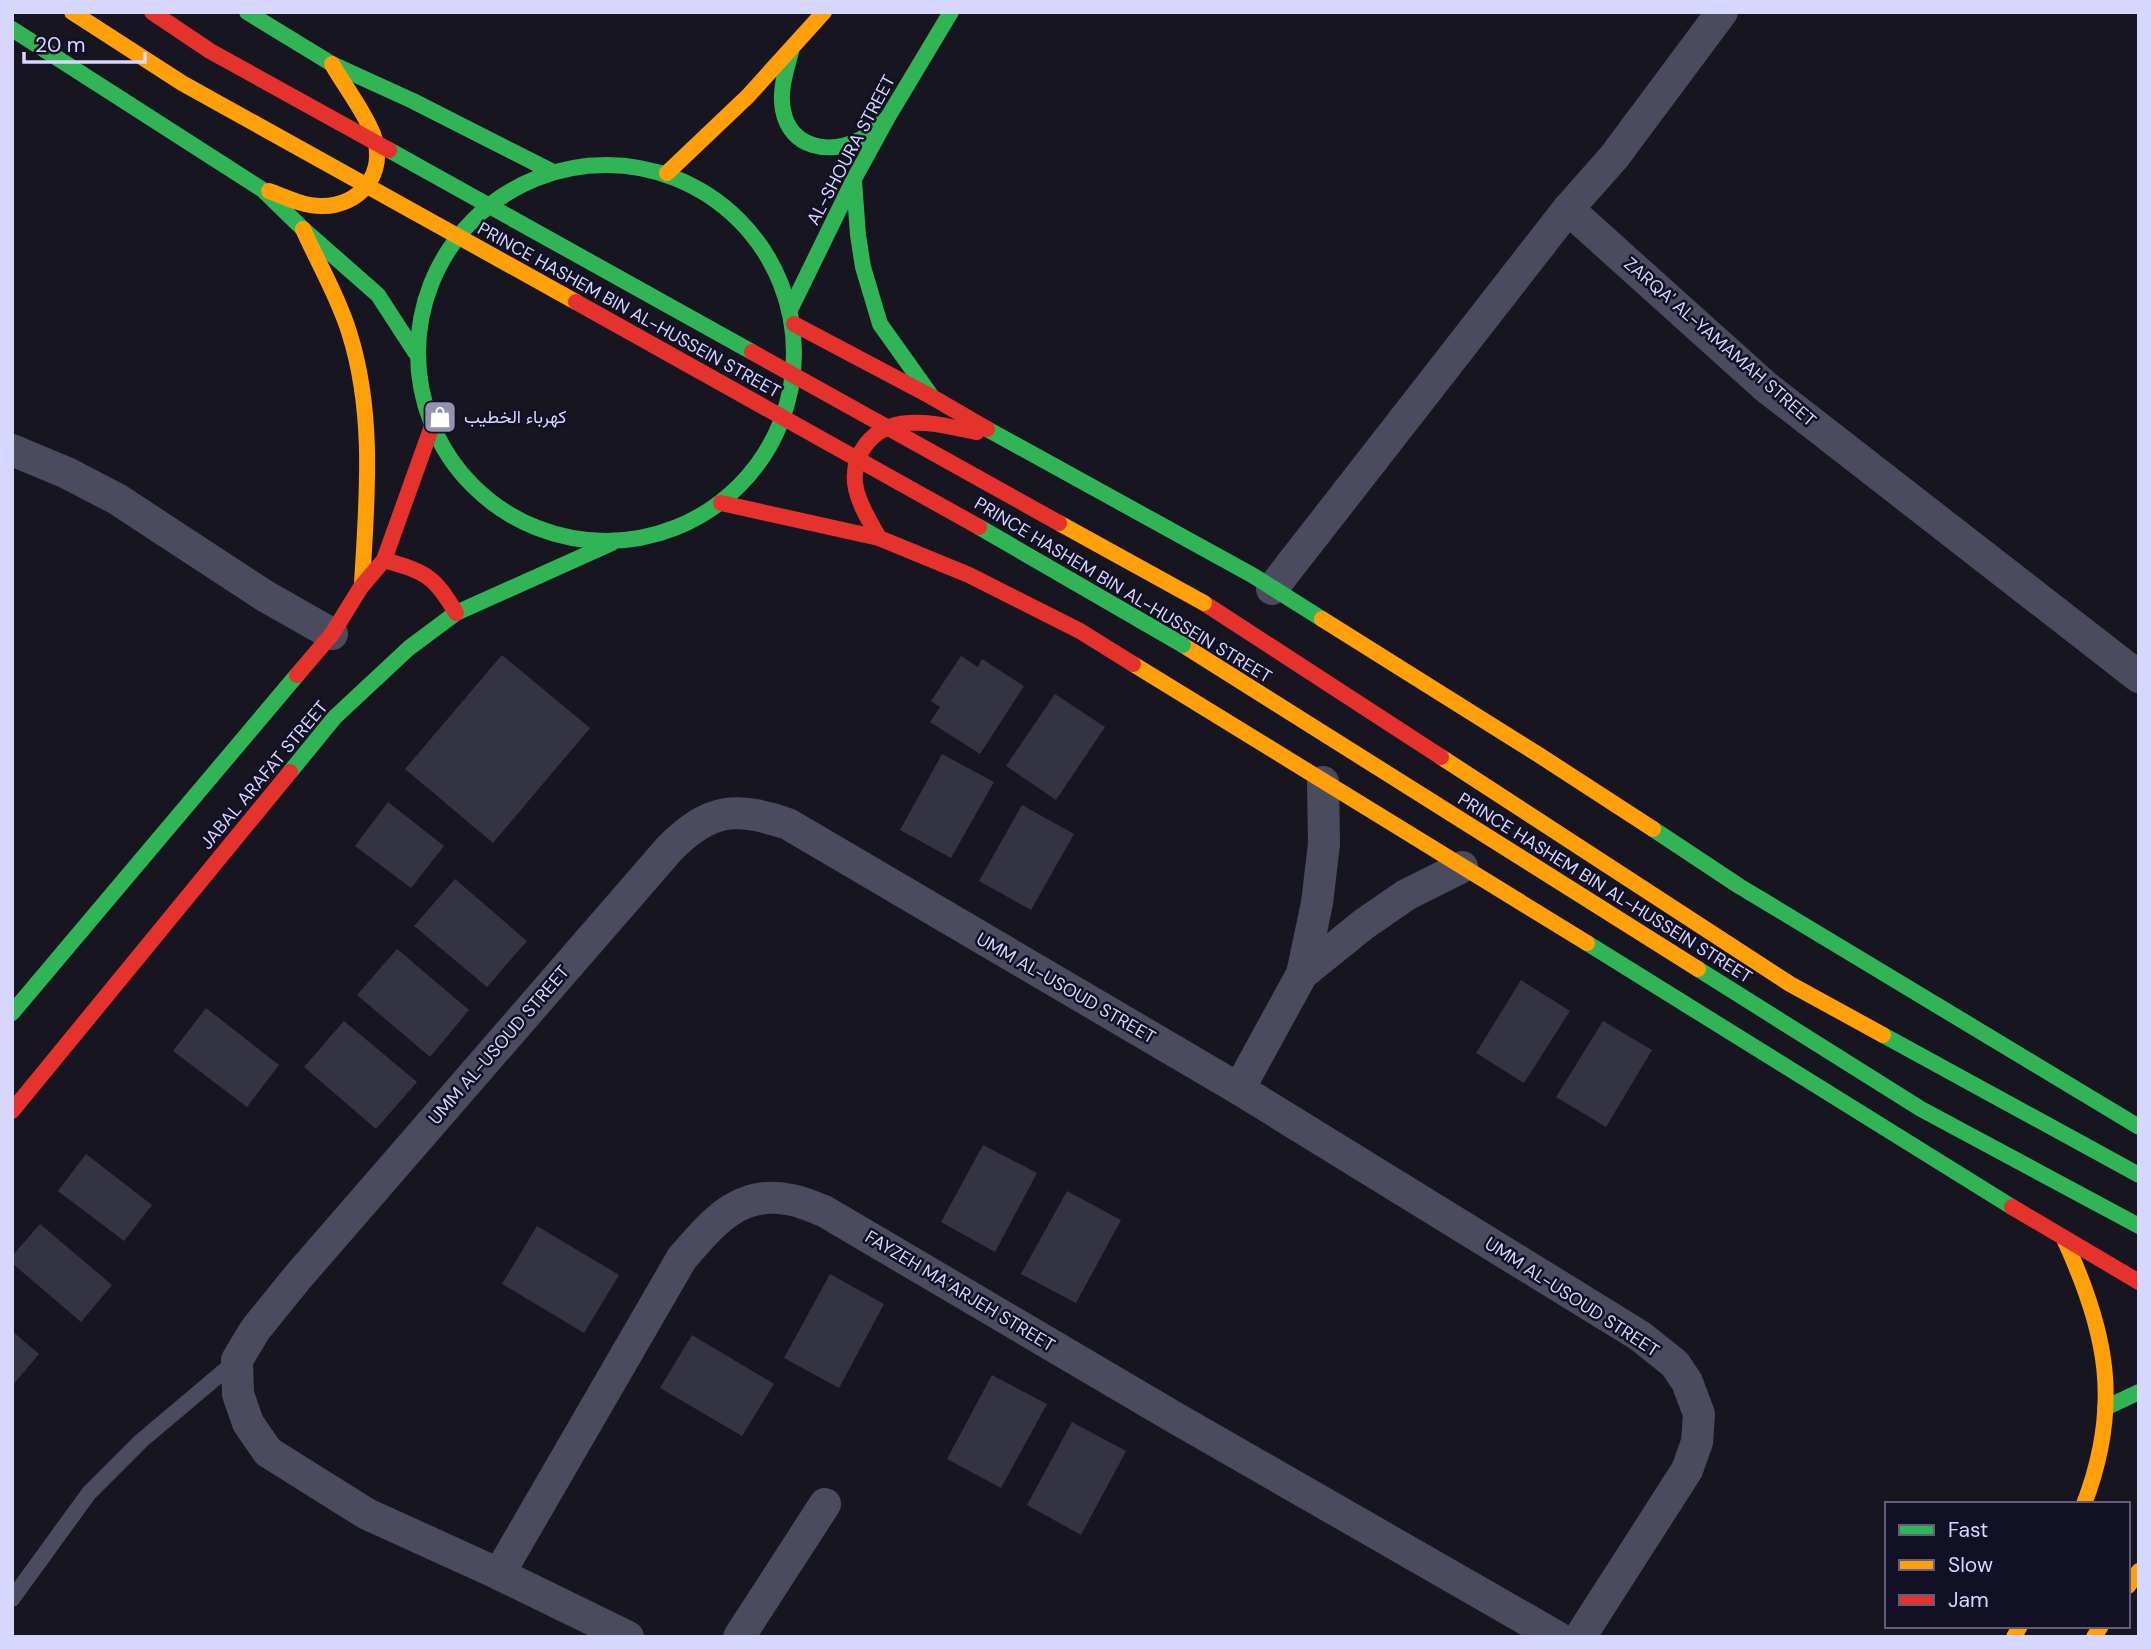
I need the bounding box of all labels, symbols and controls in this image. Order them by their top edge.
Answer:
scale bar [24,21,145,65]
text: 20 m [35,31,86,59]
street label: AL-SHOURA STREET [801,71,901,229]
street label: PRINCE HASHEM BIN AL-HUSSEIN STREET [473,216,785,404]
street label: ZARQA' AL-YAMAMAH STREET [1619,252,1821,432]
shop icon: كهرباء الخطيب [421,398,459,436]
place label: كهرباء الخطيب [464,405,567,429]
street label: PRINCE HASHEM BIN AL-HUSSEIN STREET [970,491,1276,689]
street label: JABAL ARAFAT STREET [195,696,333,854]
street label: PRINCE HASHEM BIN AL-HUSSEIN STREET [1453,787,1757,989]
street label: UMM AL-USOUD STREET [972,927,1160,1049]
street label: UMM AL-USOUD STREET [423,960,575,1130]
street label: FAYZEH MA’ARJEH STREET [861,1225,1059,1357]
street label: UMM AL-USOUD STREET [1480,1232,1664,1362]
legend [1885,1502,2130,1628]
text: Fast [1948,1516,1988,1544]
text: Slow [1948,1551,1993,1579]
text: Jam [1948,1586,1989,1614]

